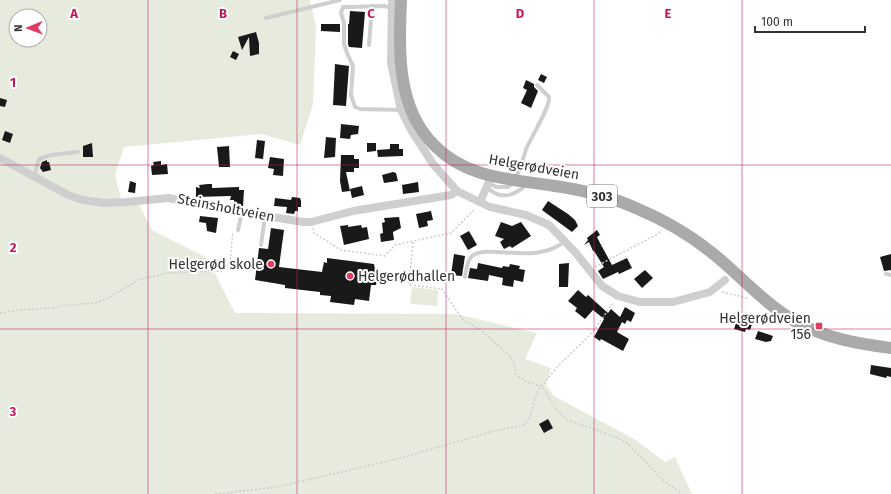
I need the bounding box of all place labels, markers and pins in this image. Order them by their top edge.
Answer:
place label: Helgerød skole [168,256,263,273]
marker: Helgerød skole [266,259,276,269]
place label: Helgerødhallen [358,268,455,285]
marker: Helgerødhallen [345,271,355,281]
place label: Helgerødveien 156 [719,310,811,343]
marker: Helgerødveien 156 [814,321,824,331]

